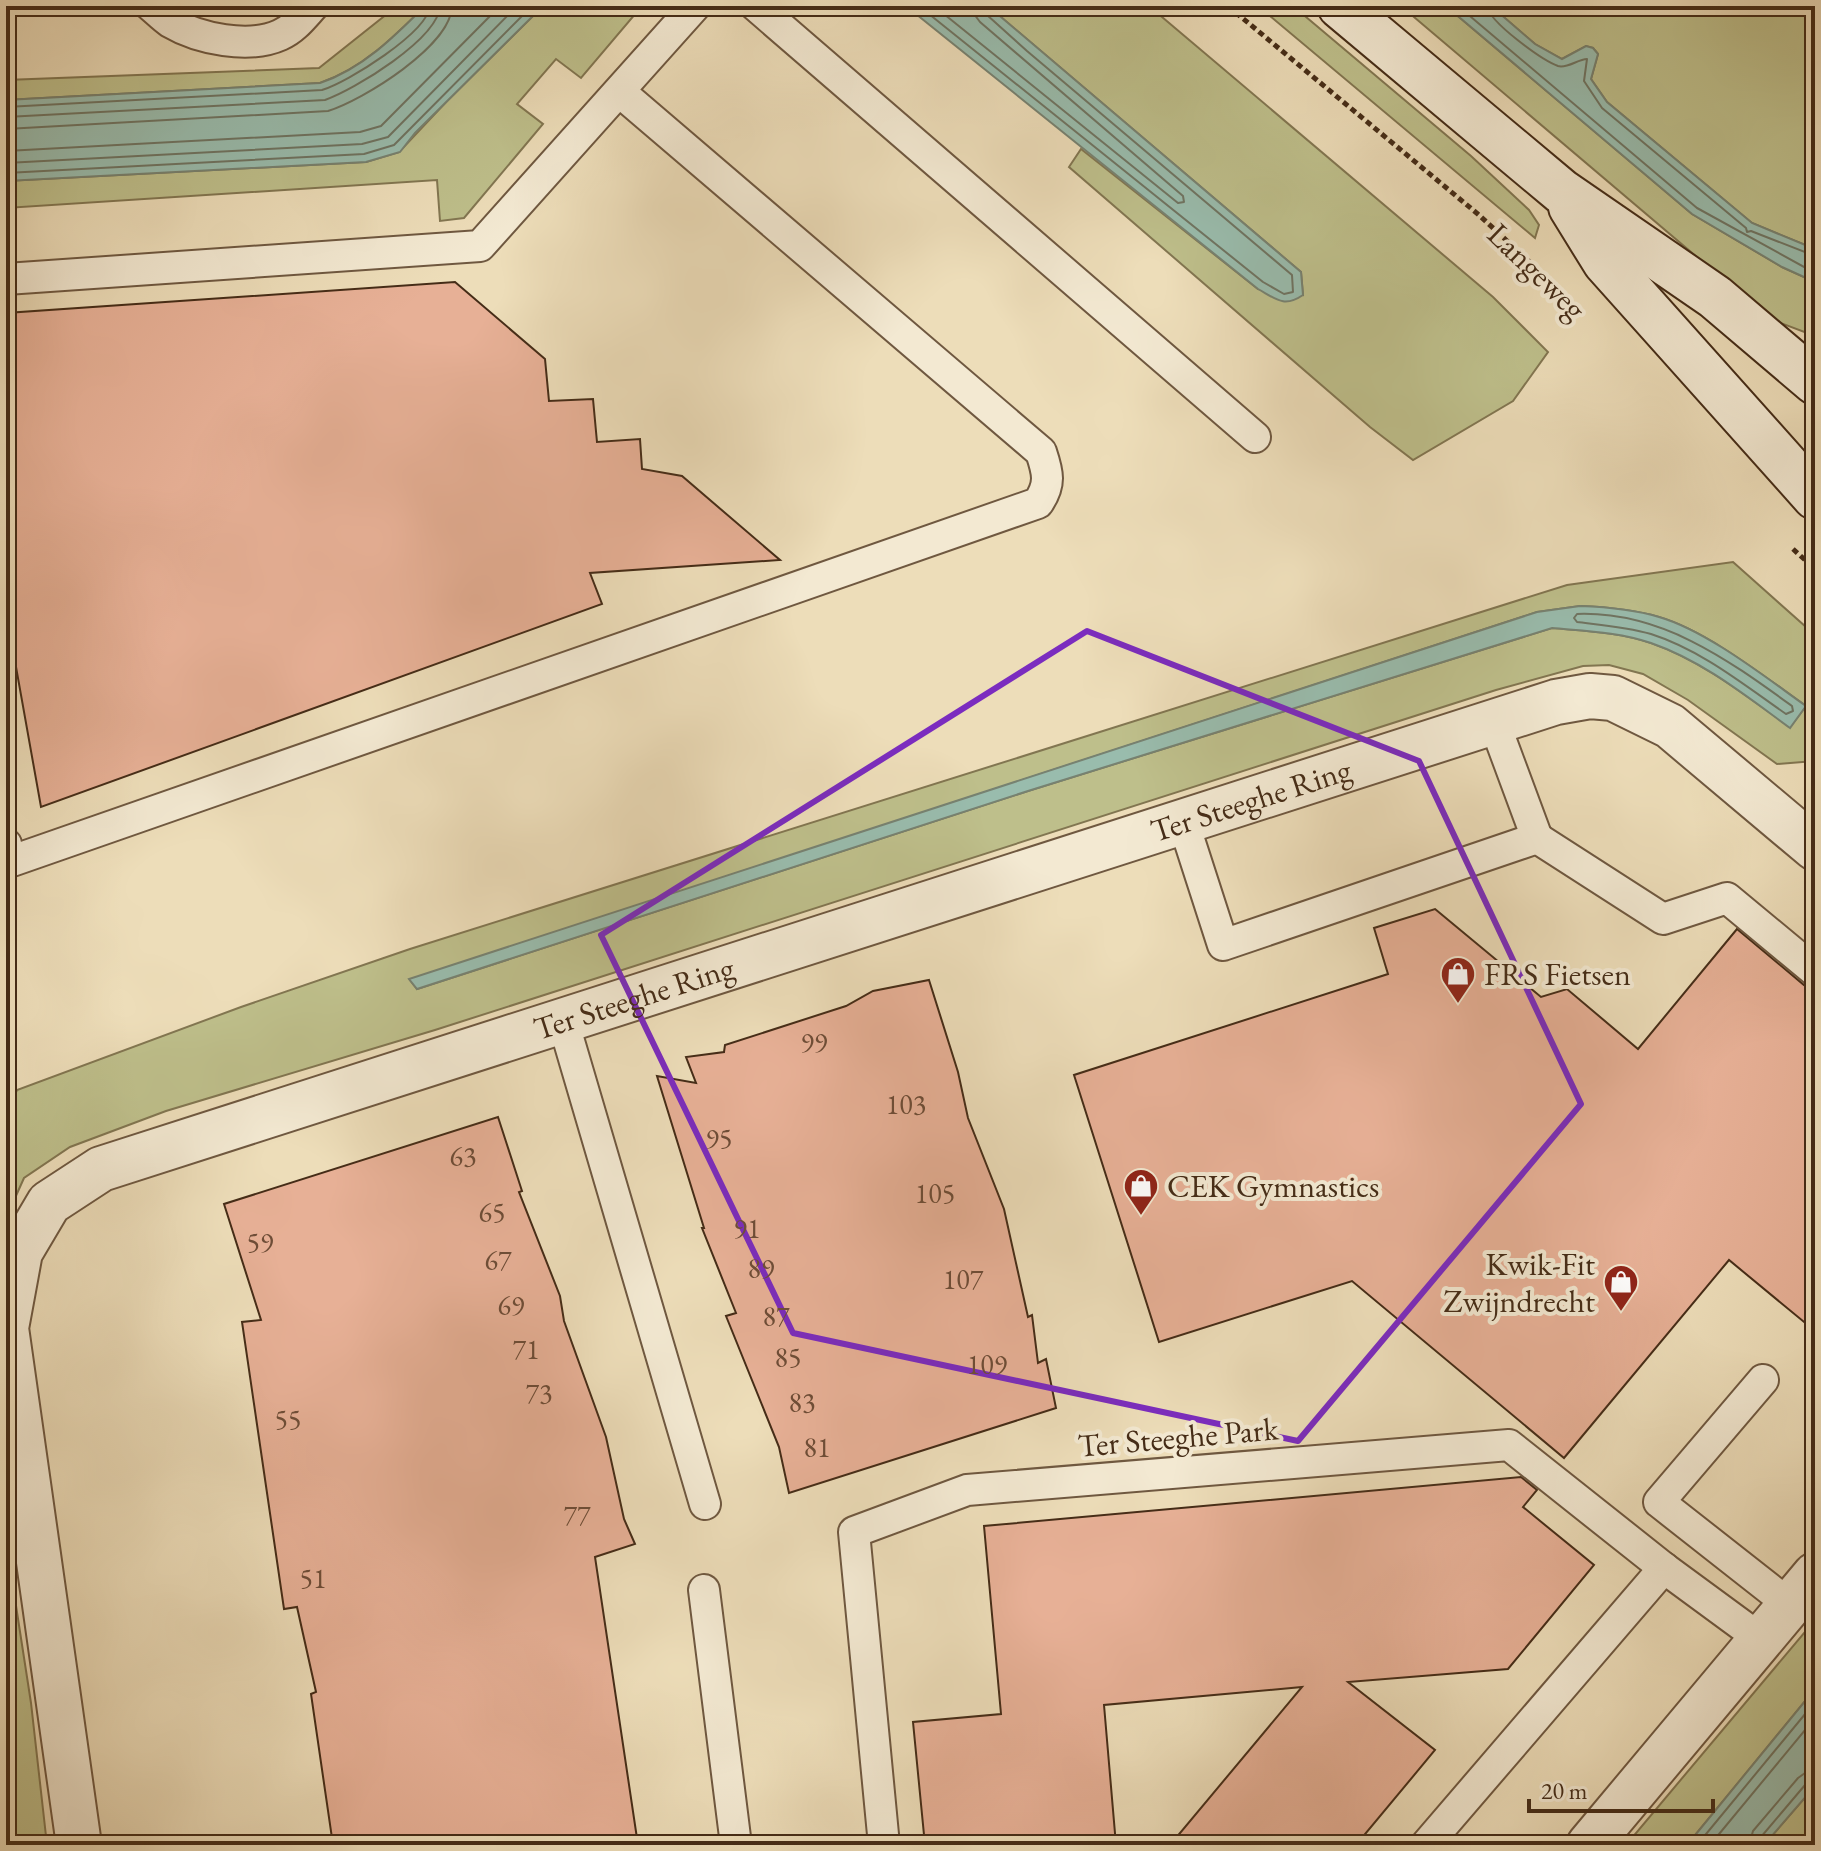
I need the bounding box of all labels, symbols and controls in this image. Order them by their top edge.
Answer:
street label: Langeweg [1478,213,1596,329]
street label: Ter Steeghe Ring [1145,748,1357,852]
street label: Ter Steeghe Ring [528,946,740,1050]
place label: FRS Fietsen [1484,953,1631,995]
shop icon: FRS Fietsen [1439,955,1477,1005]
house number: 99 [801,1024,827,1060]
house number: 103 [886,1086,926,1122]
house number: 95 [706,1120,732,1156]
house number: 63 [450,1138,476,1174]
place label: CEK Gymnastics [1167,1165,1379,1207]
shop icon: CEK Gymnastics [1122,1167,1160,1217]
house number: 105 [915,1175,955,1211]
house number: 65 [479,1194,505,1230]
house number: 91 [734,1210,760,1246]
house number: 59 [247,1224,273,1260]
house number: 67 [485,1242,512,1278]
place label: Kwik-Fit Zwijndrecht [1443,1243,1595,1322]
house number: 89 [748,1250,774,1286]
house number: 107 [943,1261,984,1297]
shop icon: Kwik-Fit Zwijndrecht [1602,1263,1640,1313]
house number: 69 [498,1287,524,1323]
house number: 87 [763,1298,790,1334]
house number: 71 [513,1331,539,1367]
house number: 85 [775,1339,801,1375]
house number: 109 [967,1346,1007,1382]
house number: 73 [526,1375,552,1411]
house number: 83 [789,1384,815,1420]
house number: 55 [275,1401,301,1437]
street label: Ter Steeghe Park [1076,1407,1281,1467]
house number: 81 [804,1429,830,1465]
house number: 77 [564,1497,591,1533]
house number: 51 [300,1560,326,1596]
scale bar [1529,1763,1713,1813]
text: 20 m [1541,1775,1588,1806]

